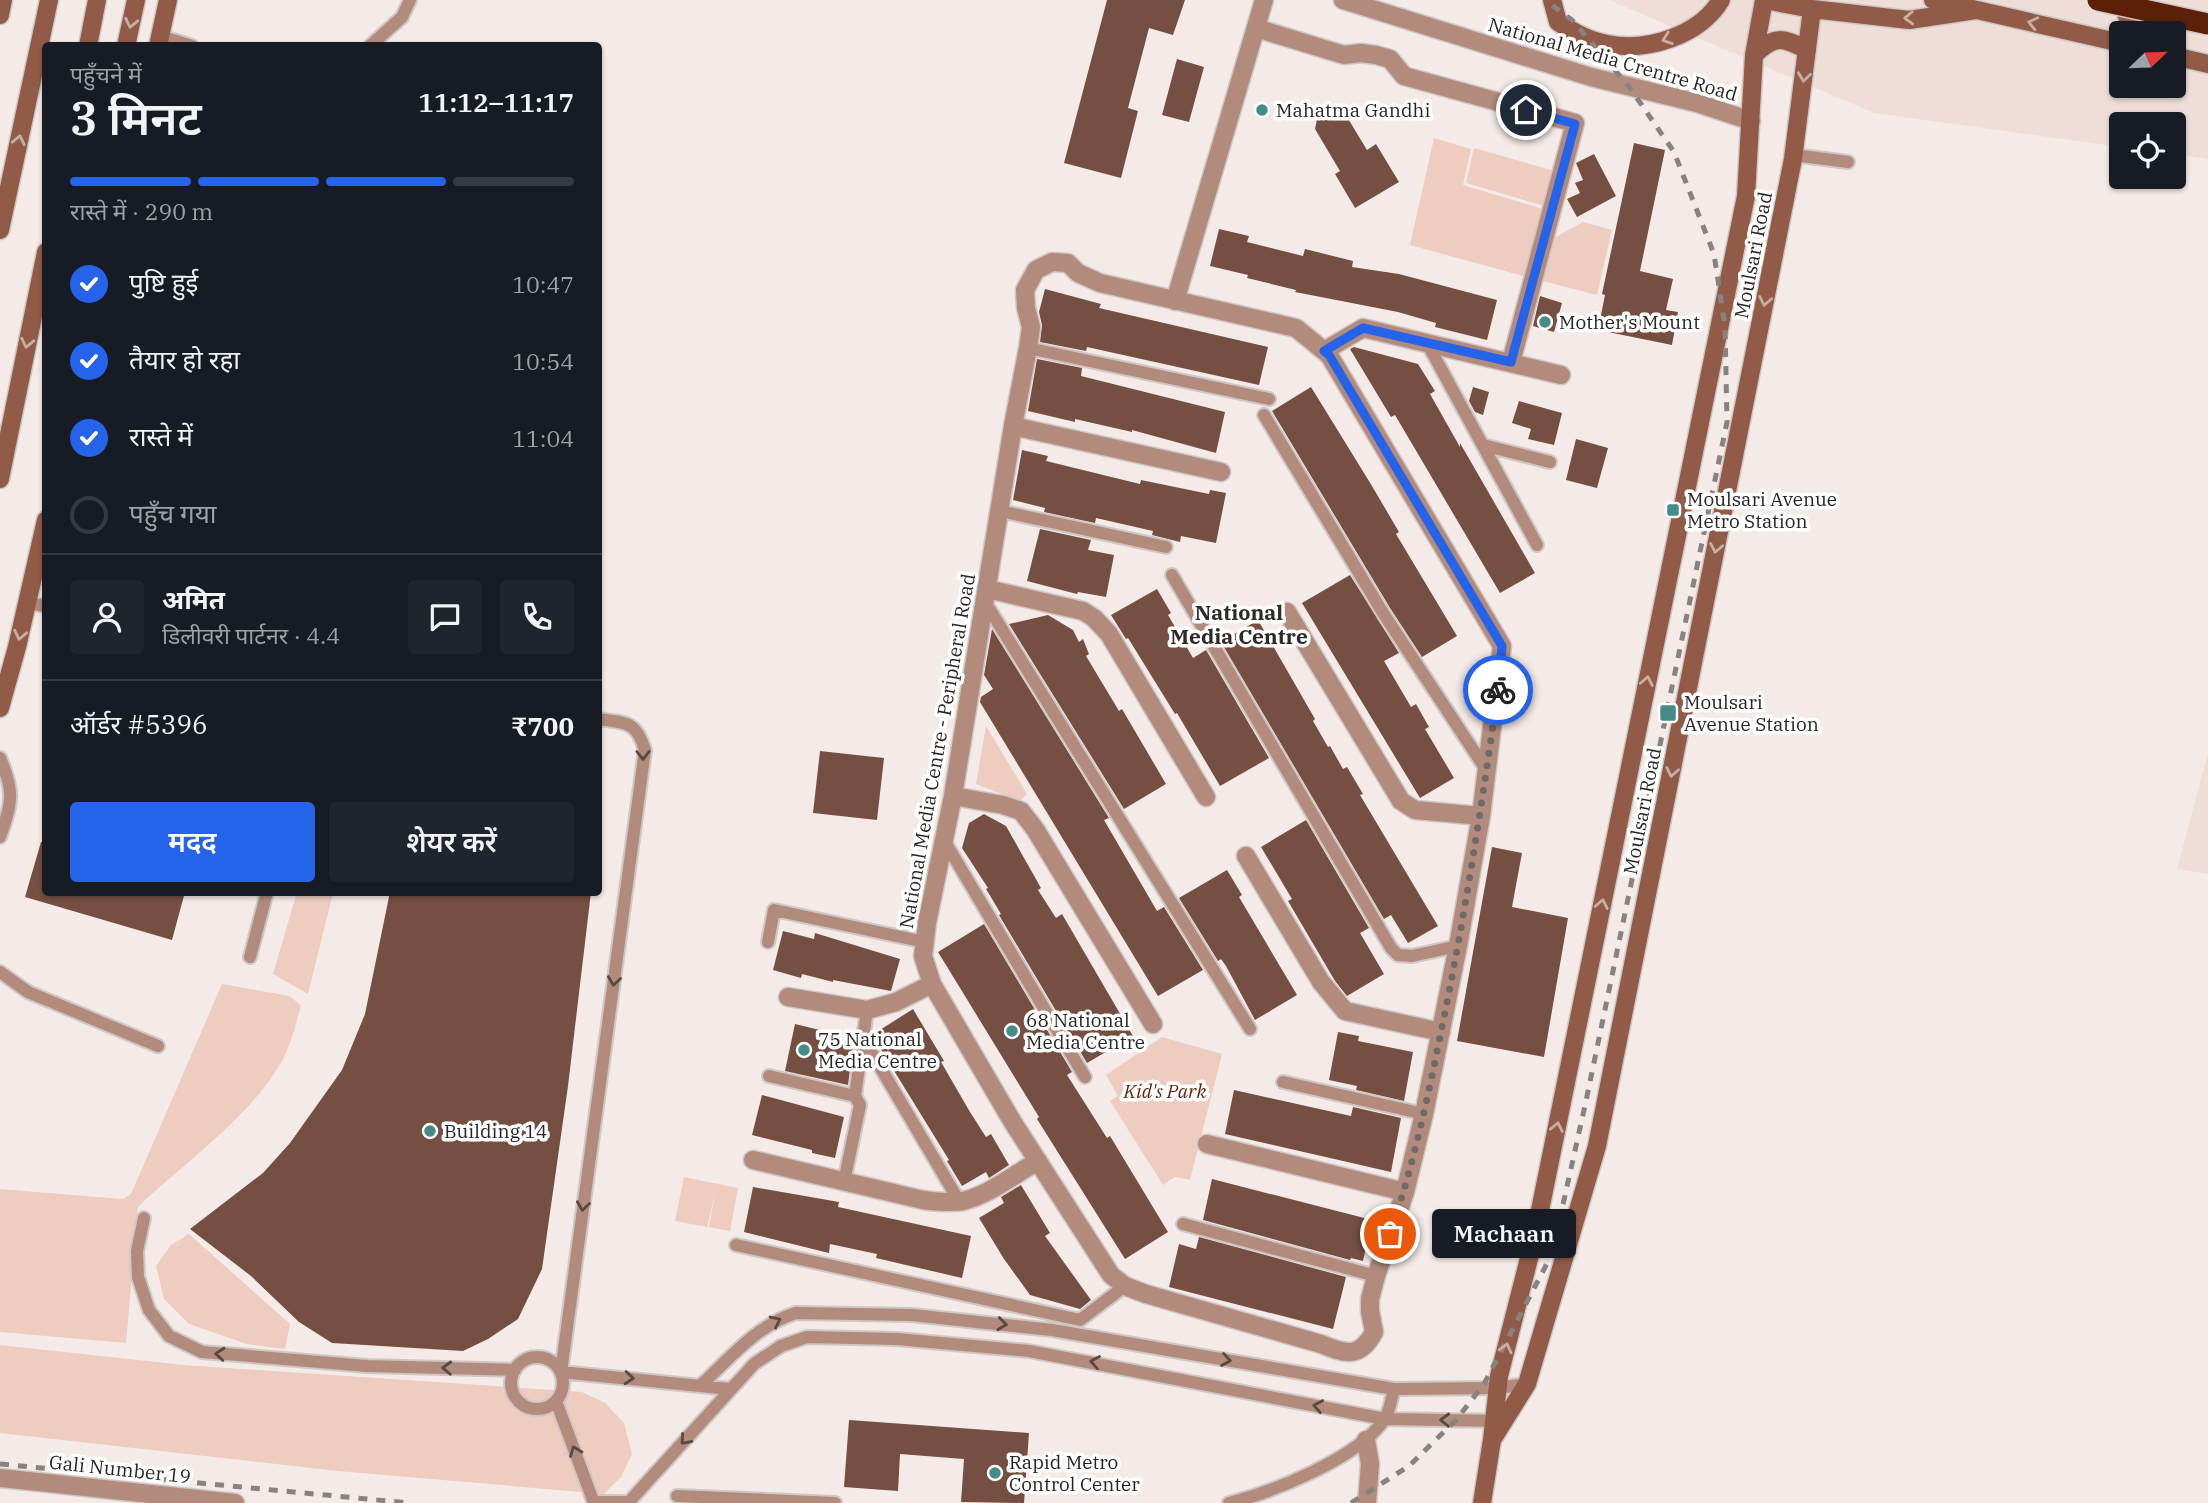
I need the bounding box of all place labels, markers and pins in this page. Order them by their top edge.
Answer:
pin [1496,80,1556,140]
place label: Mahatma Gandhi [1276,98,1430,122]
marker: Mahatma Gandhi [1254,102,1270,118]
place label: Mother's Mount [1559,310,1700,334]
marker: Mother's Mount [1537,314,1553,330]
place label: Moulsari Avenue Metro Station [1687,487,1837,533]
marker: Moulsari Avenue Metro Station [1665,502,1681,518]
place label: Moulsari Avenue Station [1684,690,1819,736]
marker: Moulsari Avenue Station [1658,703,1678,723]
place label: 68 National Media Centre [1026,1008,1145,1054]
marker: 68 National Media Centre [1004,1023,1020,1039]
place label: 75 National Media Centre [818,1027,937,1073]
marker: 75 National Media Centre [796,1042,812,1058]
place label: Building 14 [444,1119,547,1143]
marker: Building 14 [422,1123,438,1139]
pin [1360,1204,1420,1264]
callout: Machaan [1432,1210,1576,1258]
place label: Rapid Metro Control Center [1009,1450,1140,1496]
marker: Rapid Metro Control Center [987,1465,1003,1481]

